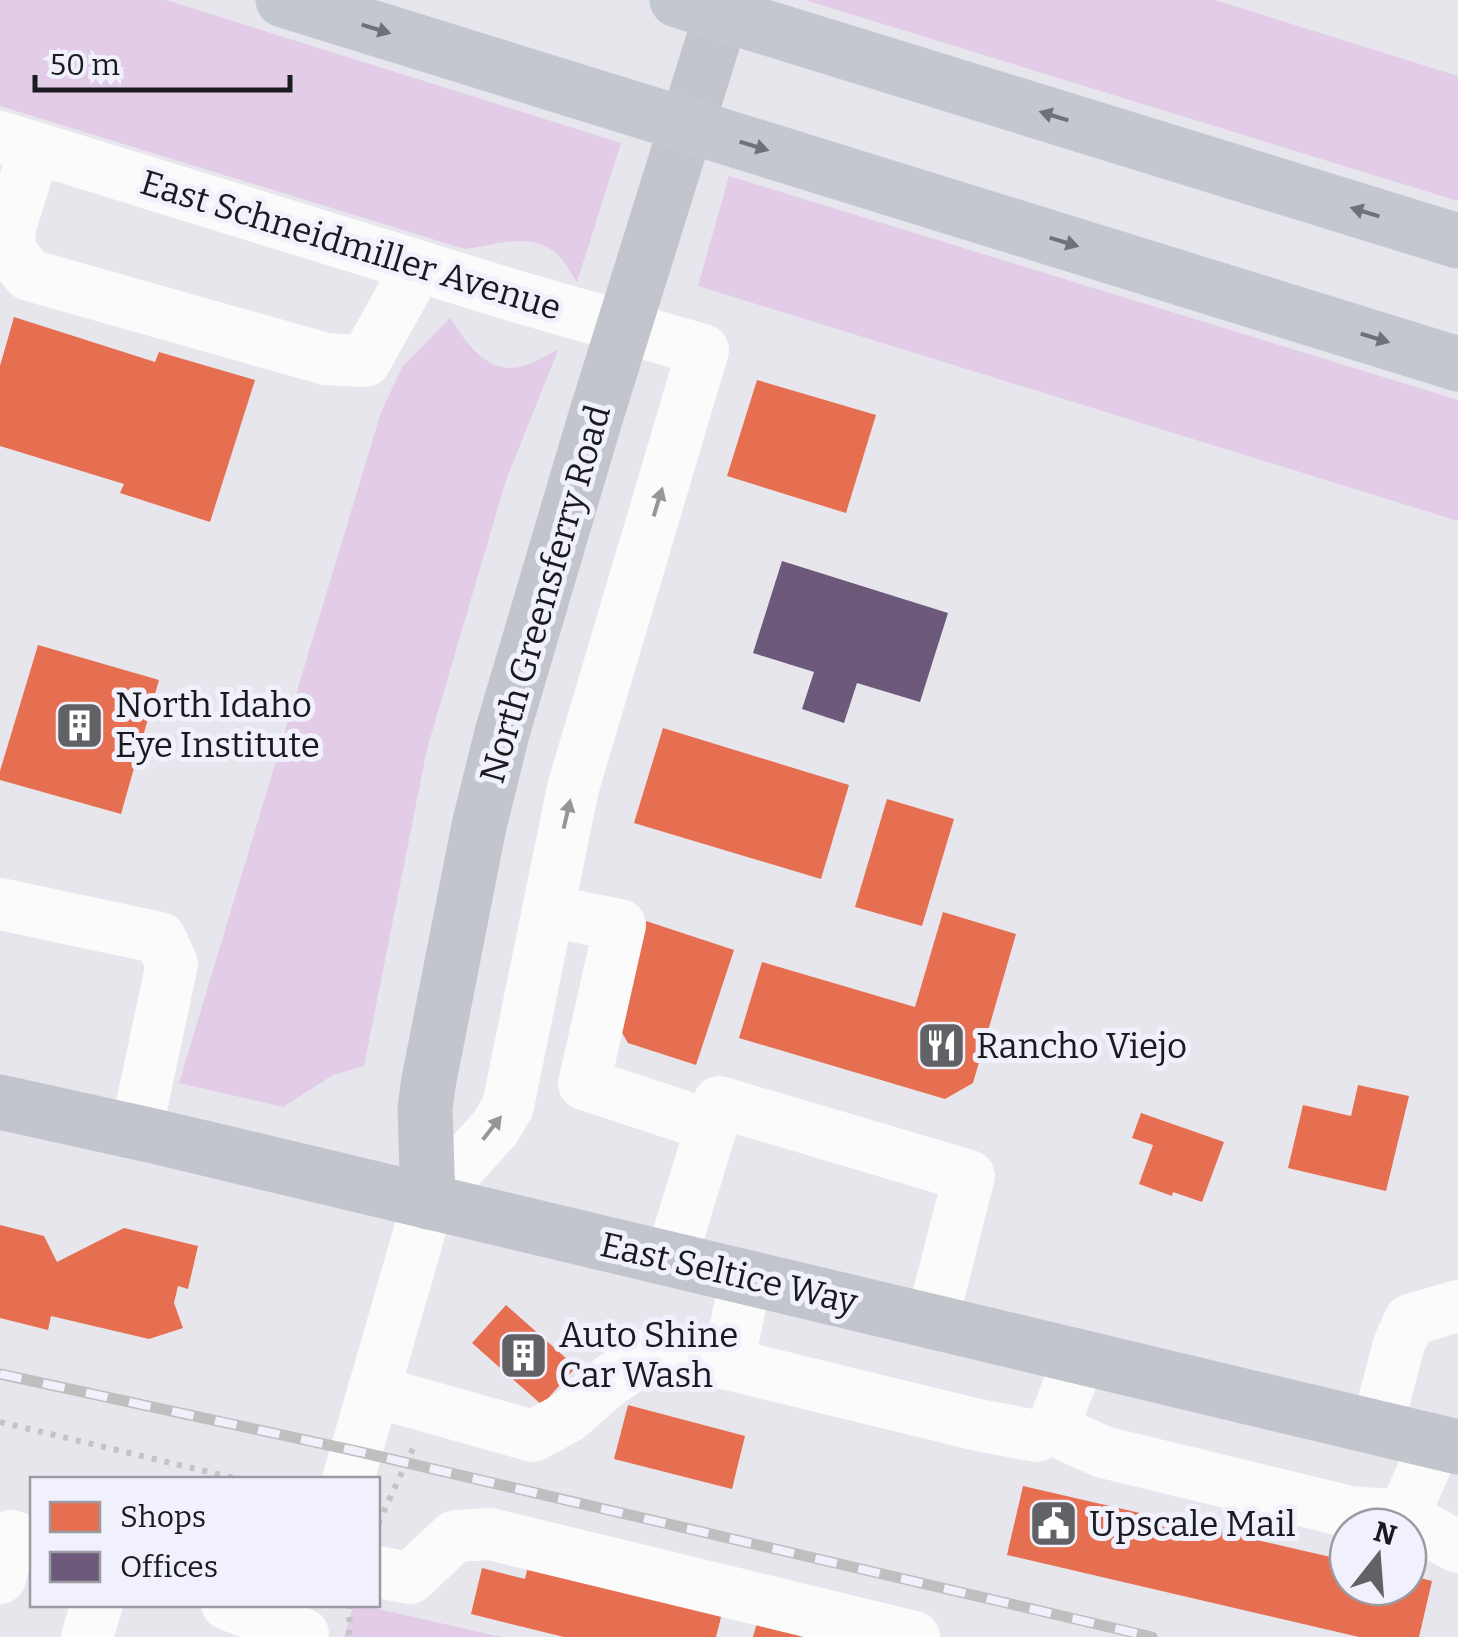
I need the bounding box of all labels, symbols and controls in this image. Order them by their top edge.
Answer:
one-way arrow [362,22,392,37]
scale bar [35,30,290,92]
text: 50 m [50,47,120,83]
one-way arrow [1039,108,1069,123]
one-way arrow [739,139,769,154]
street label: East Schneidmiller Avenue [136,161,566,329]
one-way arrow [1350,204,1380,219]
one-way arrow [1049,235,1080,250]
one-way arrow [1360,331,1390,346]
street label: North Greensferry Road [471,400,619,788]
one-way arrow [651,487,666,517]
place label: North Idaho Eye Institute [115,684,320,766]
building icon: North Idaho Eye Institute [54,699,106,751]
one-way arrow [560,798,575,829]
restaurant icon: Rancho Viejo [915,1020,967,1072]
place label: Rancho Viejo [976,1025,1187,1067]
one-way arrow [482,1116,503,1142]
street label: East Seltice Way [596,1223,862,1323]
place label: Auto Shine Car Wash [559,1314,738,1396]
building icon: Auto Shine Car Wash [498,1329,550,1381]
legend [30,1477,380,1607]
public building icon: Upscale Mail [1028,1498,1080,1550]
text: Shops [120,1499,206,1535]
place label: Upscale Mail [1089,1503,1296,1545]
north arrow [1328,1507,1428,1607]
text: N [1370,1515,1400,1553]
text: Offices [120,1549,218,1585]

